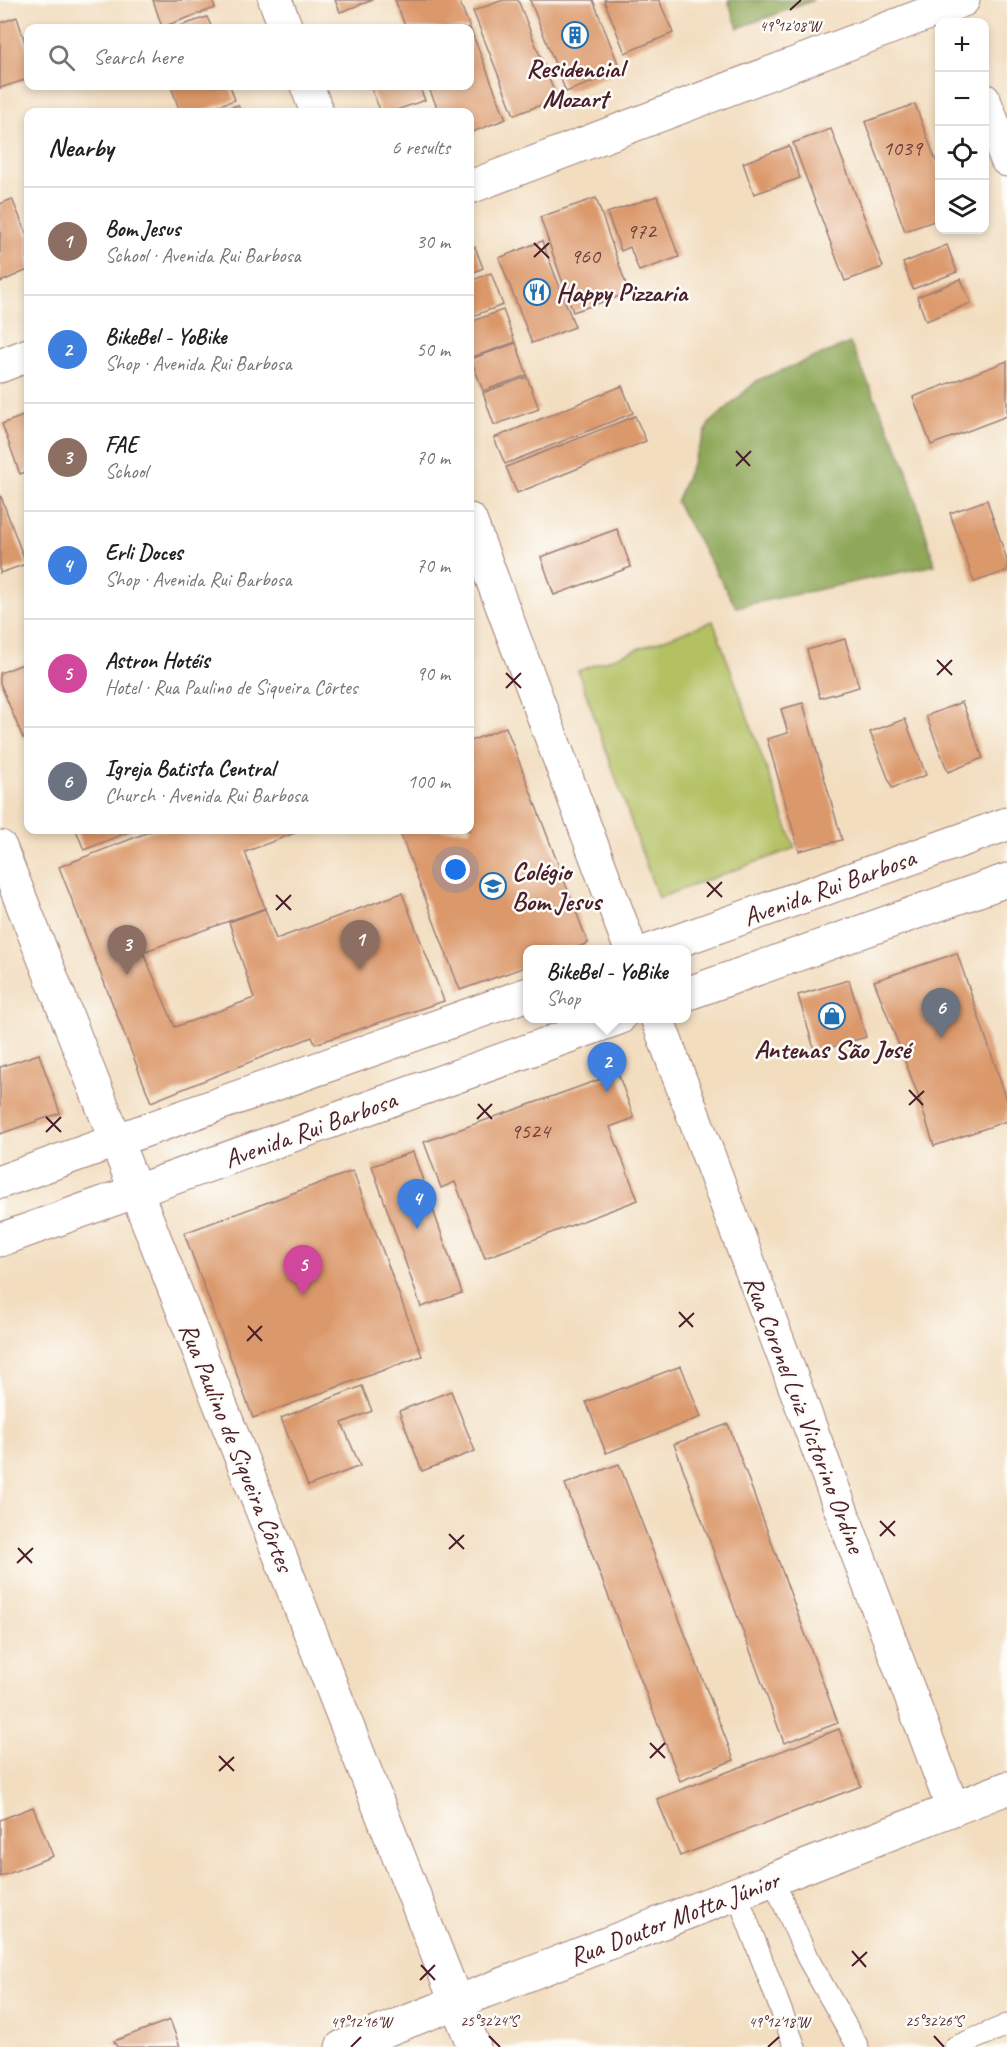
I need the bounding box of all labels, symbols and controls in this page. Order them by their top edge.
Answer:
text: 49°12'08"W [760,17,824,36]
map controls [935,18,989,234]
button: + [935,18,989,72]
building icon: Residencial Mozart [560,20,590,50]
search box [24,24,474,90]
icon: search [45,41,78,74]
text: Search here [93,43,183,71]
place label: Residencial Mozart [526,52,628,115]
button: − [935,72,989,126]
button: locate [935,126,989,180]
text: Nearby [48,131,113,164]
house number: 1039 [882,134,924,162]
text: 6 results [391,135,450,160]
button: layers [935,180,989,234]
text: Bom Jesus [105,215,180,243]
house number: 972 [626,217,658,245]
text: 1 [63,229,72,254]
text: 30 m [416,229,450,254]
house number: 960 [570,242,602,270]
text: School · Avenida Rui Barbosa [105,243,300,268]
place label: Happy Pizzaria [556,276,689,309]
restaurant icon: Happy Pizzaria [522,277,552,307]
text: BikeBel - YoBike [105,323,226,351]
text: 2 [63,337,72,362]
text: 50 m [416,337,450,362]
text: Shop · Avenida Rui Barbosa [105,351,292,376]
text: FAE [105,431,137,459]
text: 3 [63,445,72,470]
text: 70 m [416,445,450,470]
text: School [105,459,148,484]
text: Erli Doces [105,539,183,567]
text: 4 [63,553,72,578]
text: 70 m [416,553,450,578]
text: Shop · Avenida Rui Barbosa [105,567,292,592]
text: Astron Hotéis [105,647,209,675]
text: 5 [63,661,72,686]
text: 90 m [416,661,450,686]
text: Hotel · Rua Paulino de Siqueira Côrtes [105,675,358,700]
text: Igreja Batista Central [105,755,275,783]
text: 6 [63,769,72,794]
text: 100 m [407,769,450,794]
text: Church · Avenida Rui Barbosa [105,783,308,808]
street label: Avenida Rui Barbosa [739,841,921,934]
your location [441,855,470,884]
place label: Colégio Bom Jesus [512,855,604,918]
school or university icon: Colégio Bom Jesus [478,871,508,901]
pin: 1 [340,920,380,970]
pin: 3 [108,926,146,975]
popup [523,945,691,1023]
text: BikeBel - YoBike [546,958,668,986]
text: Shop [546,986,580,1011]
pin: 6 [922,988,960,1038]
shop icon: Antenas São José [817,1001,847,1031]
place label: Antenas São José [754,1033,914,1066]
pin: 2 [588,1042,626,1092]
street label: Avenida Rui Barbosa [220,1083,402,1176]
house number: 9524 [510,1117,552,1145]
pin: 4 [398,1180,436,1229]
pin: 5 [284,1246,322,1295]
street label: Rua Coronel Luiz Victorino Ordine [736,1271,874,1560]
street label: Rua Paulino de Siqueira Côrtes [171,1318,302,1579]
street label: Rua Doutor Motta Júnior [565,1863,785,1974]
text: 25°32'24"S [460,2012,520,2031]
text: 25°32'26"S [905,2012,965,2031]
text: 49°12'16"W [331,2013,395,2032]
text: 49°12'18"W [749,2013,813,2032]

